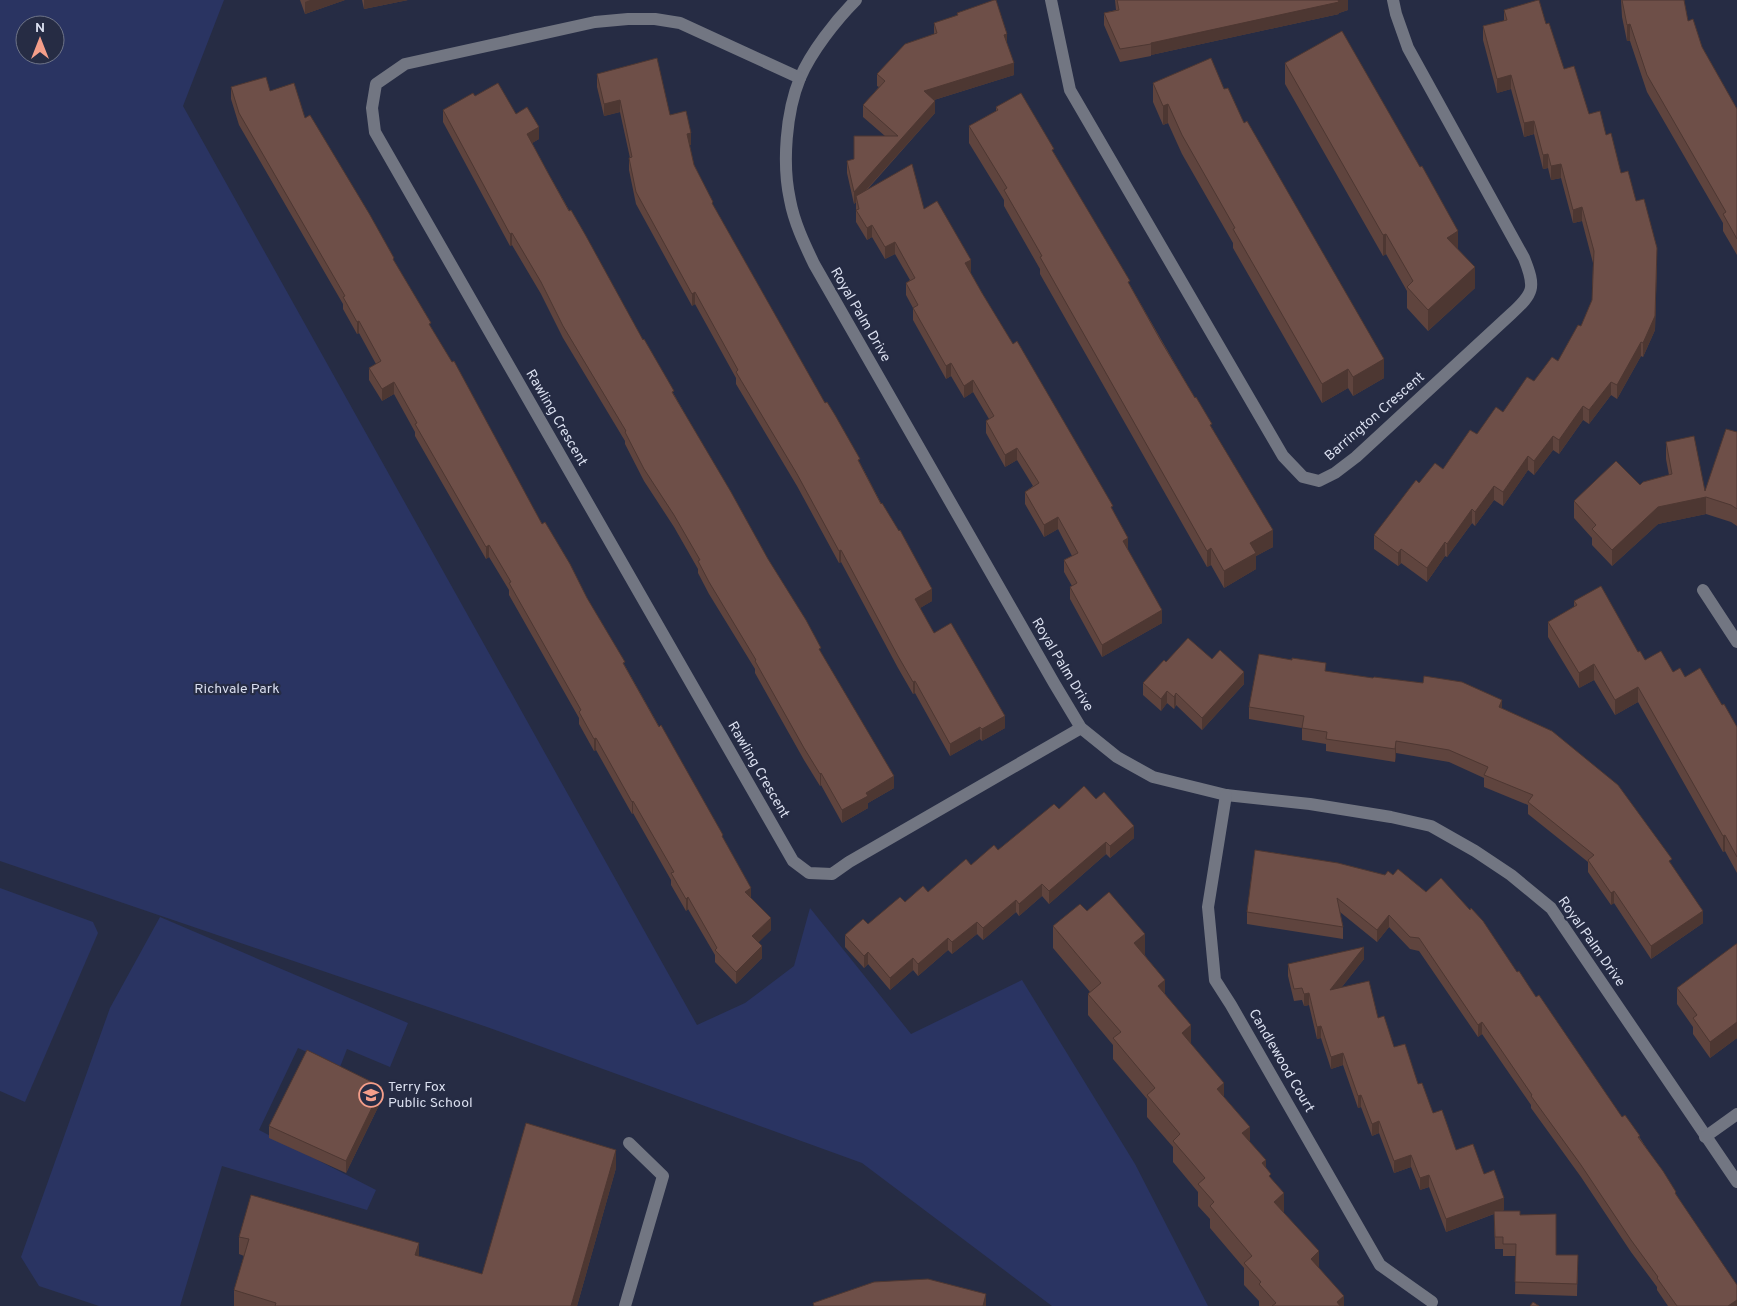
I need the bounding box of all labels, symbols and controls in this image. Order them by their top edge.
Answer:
north arrow [15,15,65,65]
text: N [35,20,45,37]
street label: Royal Palm Drive [826,265,894,365]
street label: Rawling Crescent [521,367,591,469]
street label: Barrington Crescent [1322,369,1428,465]
street label: Royal Palm Drive [1027,615,1097,715]
park label: Richvale Park [194,681,280,698]
street label: Rawling Crescent [723,719,793,821]
street label: Royal Palm Drive [1554,894,1628,990]
street label: Candlewood Court [1244,1006,1318,1116]
place label: Terry Fox Public School [388,1079,473,1112]
school or university icon: Terry Fox Public School [358,1082,384,1108]

